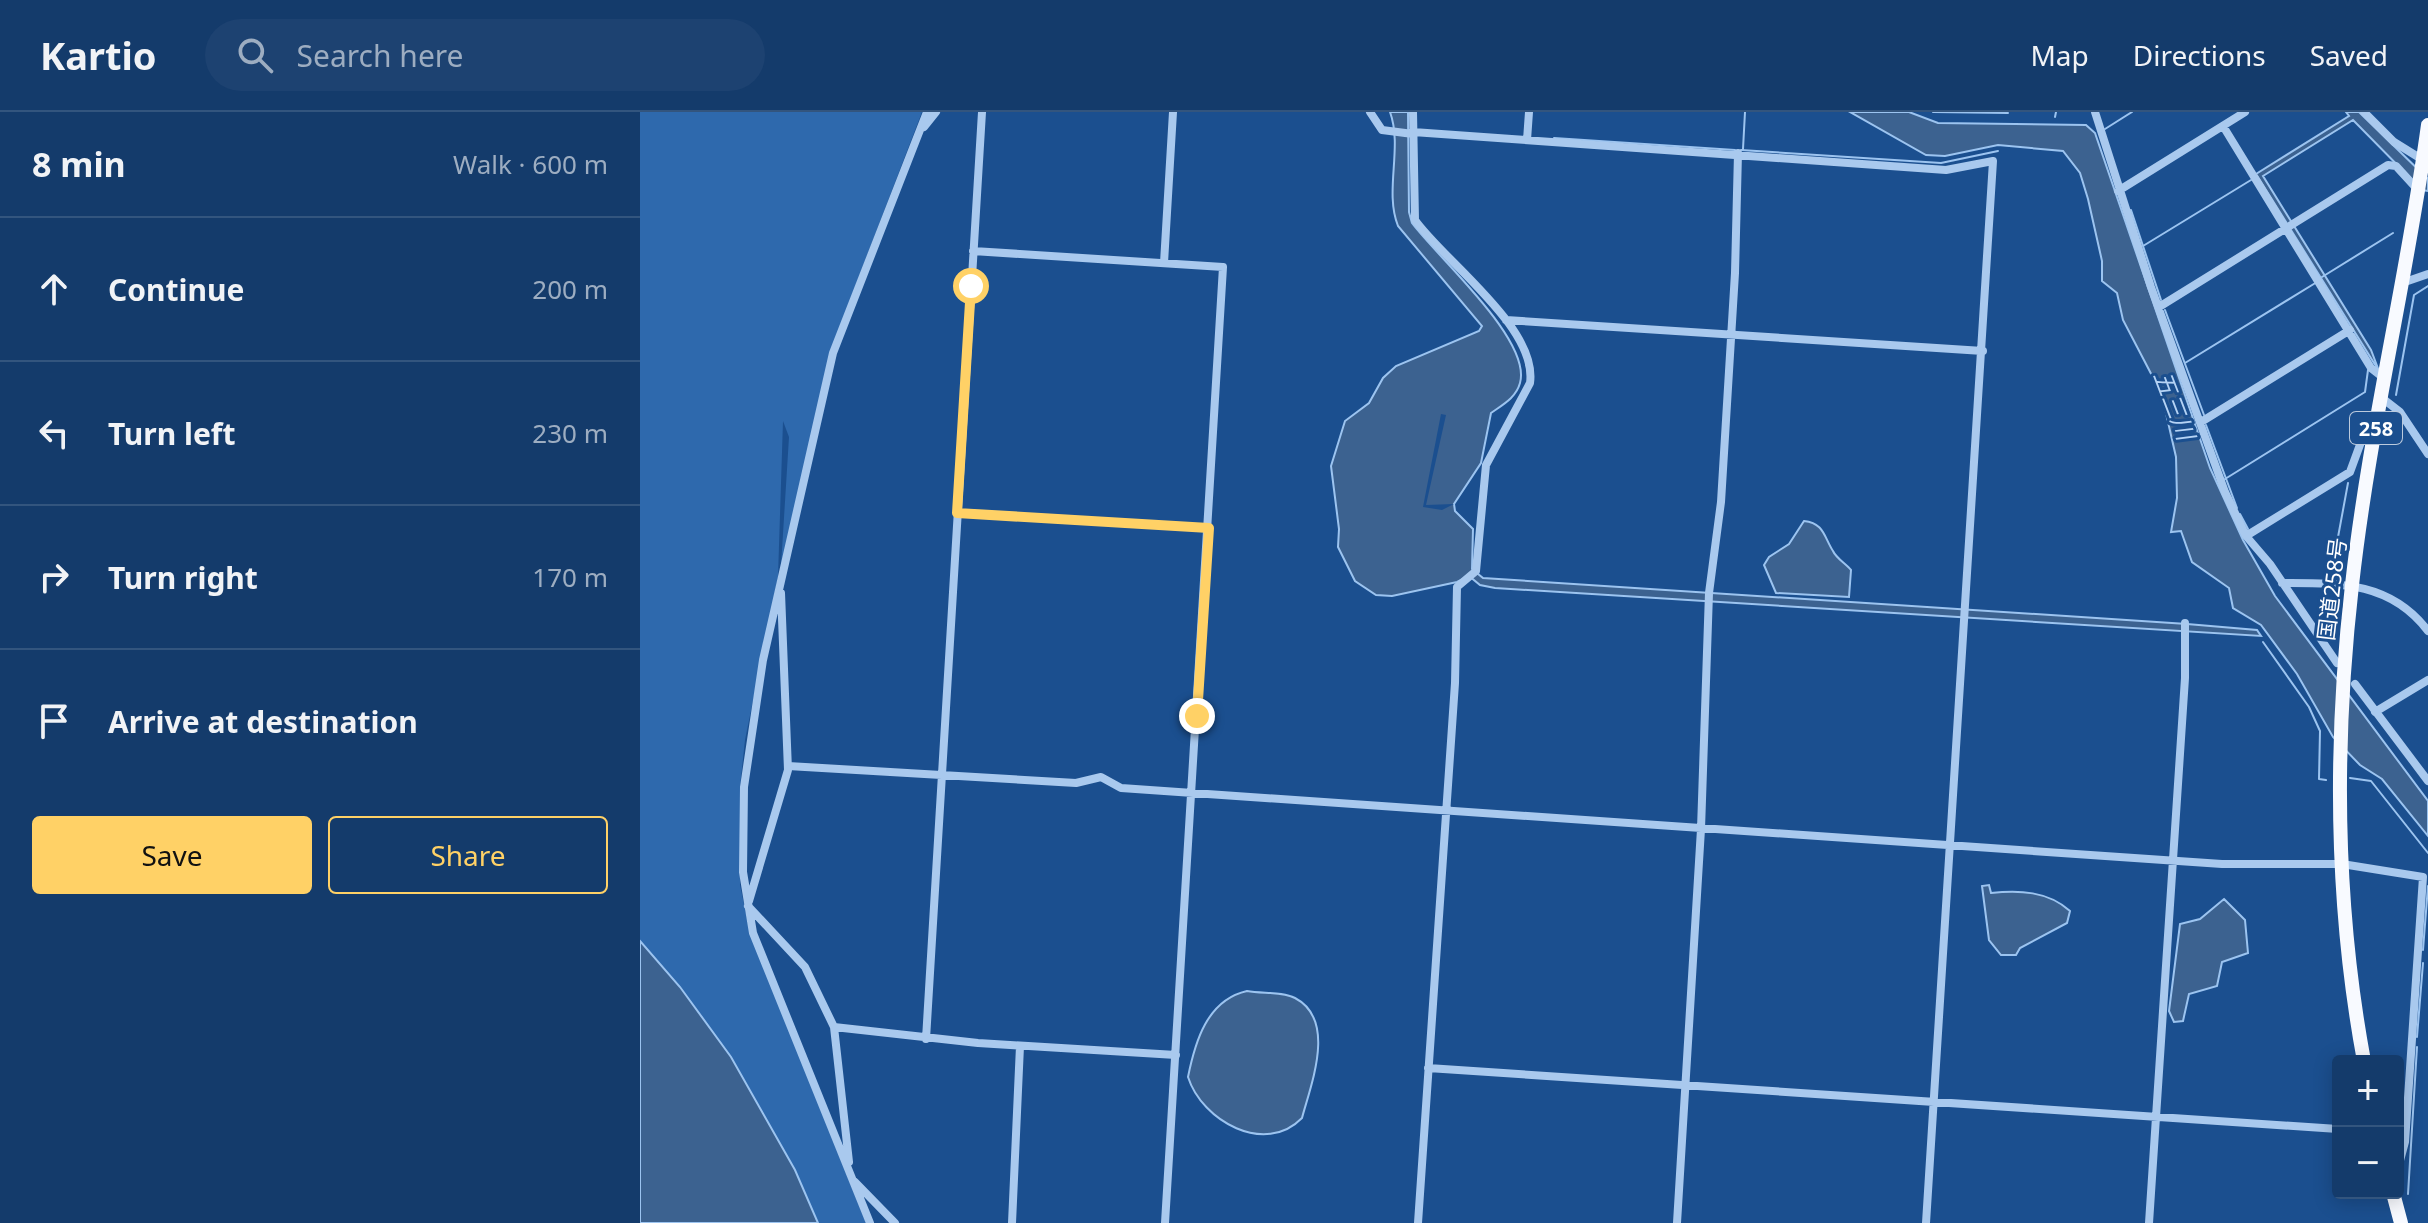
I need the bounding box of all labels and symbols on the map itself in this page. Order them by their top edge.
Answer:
route start [953,268,989,304]
water label: 五三川 [2147,365,2204,447]
road number: 258 [2350,412,2402,444]
street label: 国道258号 [2310,536,2352,642]
route end [1179,698,1215,734]

